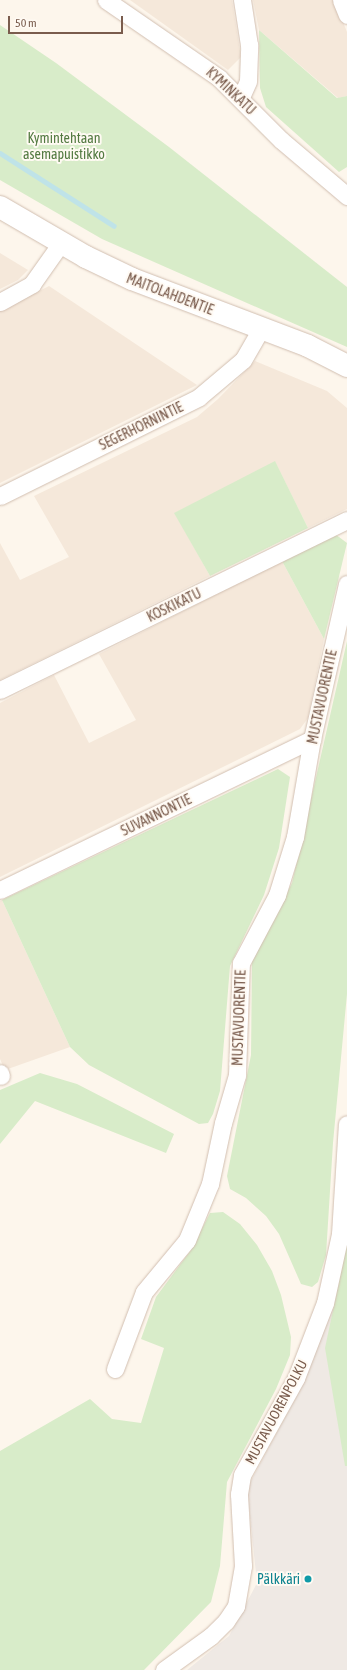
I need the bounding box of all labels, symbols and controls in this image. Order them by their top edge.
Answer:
scale bar [10,8,125,34]
text: 50 m [15,16,37,30]
street label: KYMINKATU [203,64,259,118]
park label: Kymintehtaan asemapuistikko [23,130,105,162]
street label: MAITOLAHDENTIE [124,270,216,318]
street label: SEGERHORNINTIE [96,398,186,454]
street label: KOSKIKATU [144,585,204,625]
street label: MUSTAVUORENTIE [304,648,340,746]
street label: SUVANNONTIE [118,791,194,839]
street label: MUSTAVUORENTIE [229,970,249,1066]
street label: MUSTAVUORENPOLKU [241,1357,311,1467]
place label: Pälkkäri [257,1571,300,1587]
marker: Pälkkäri [303,1574,313,1584]

